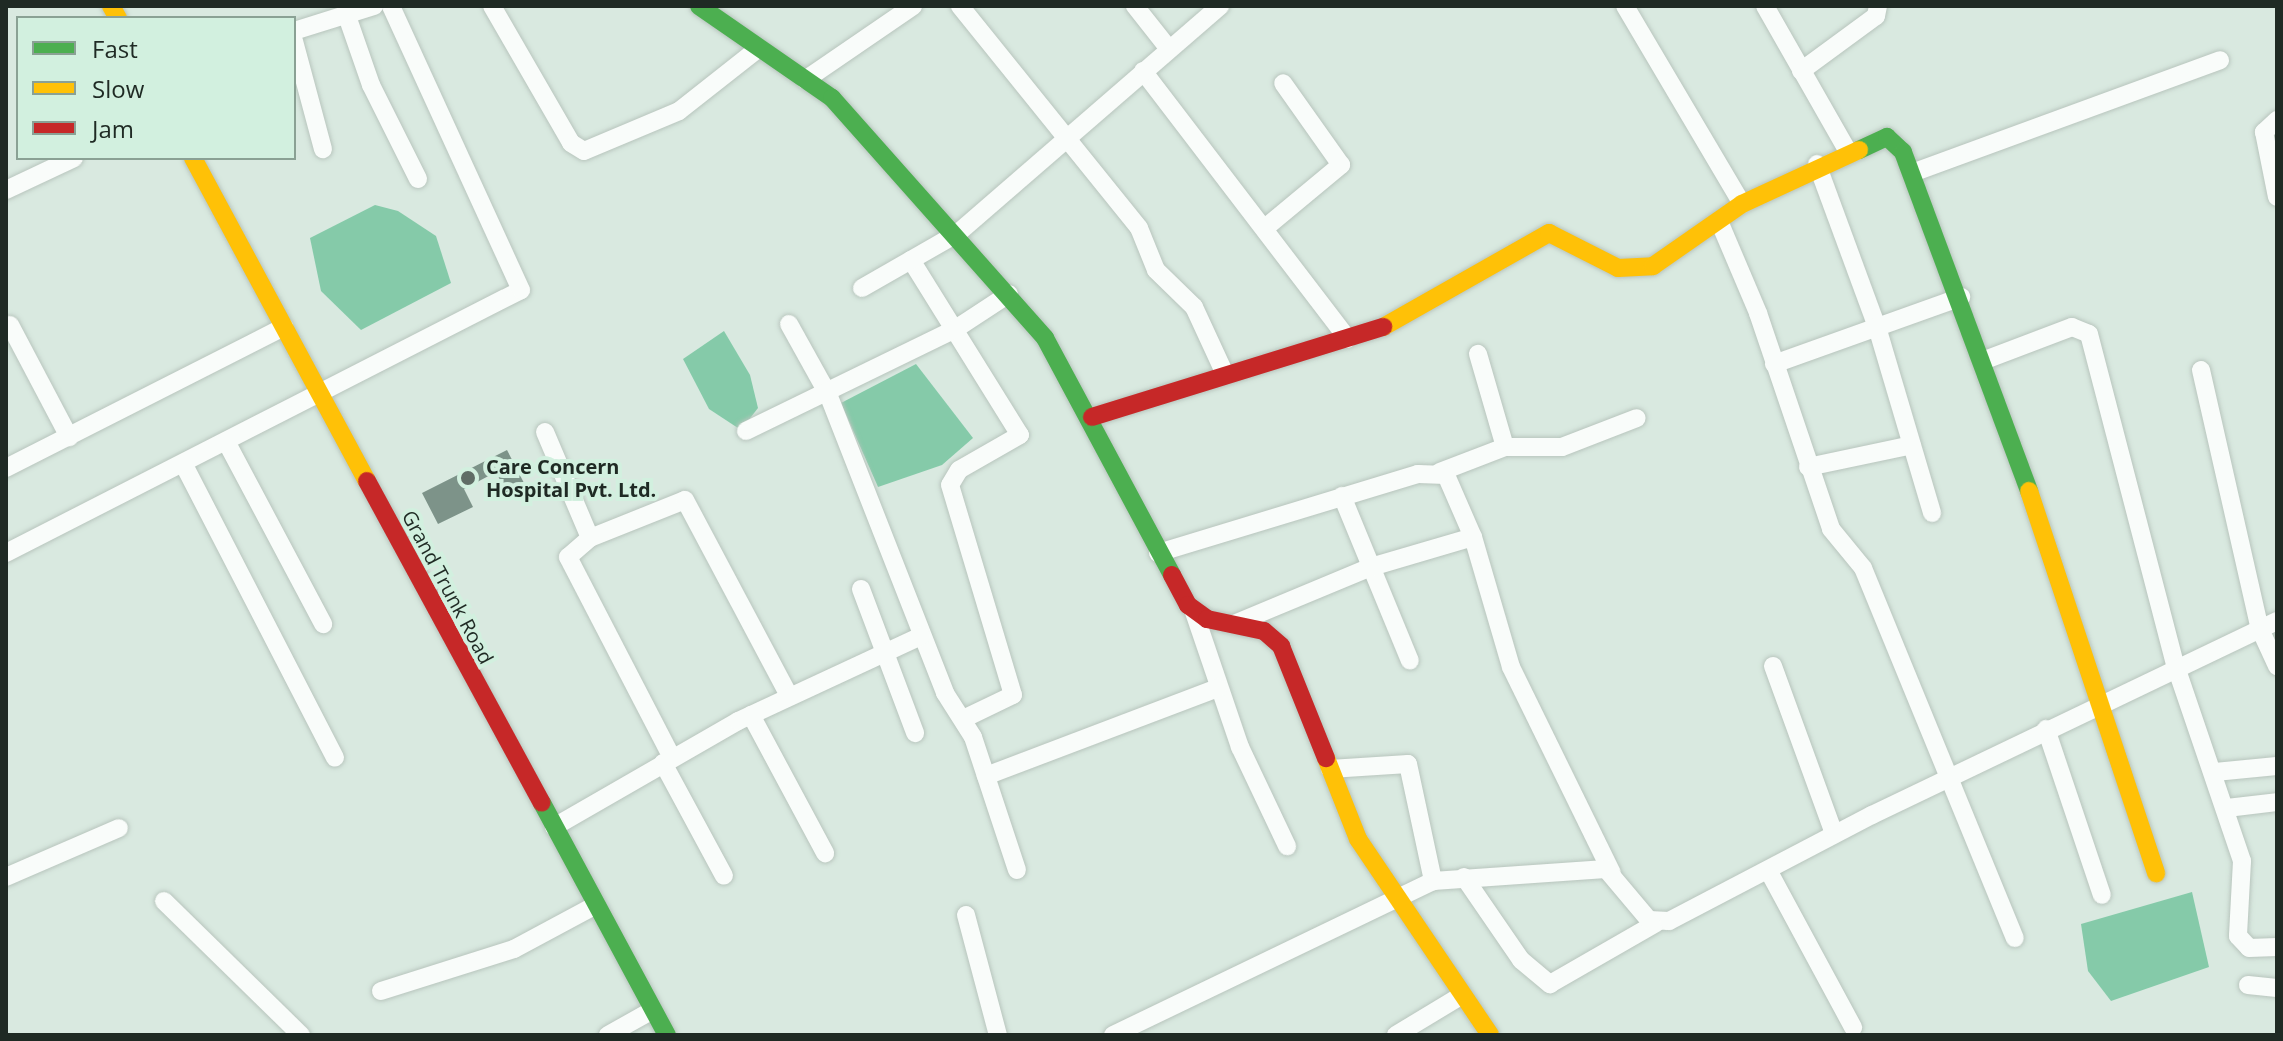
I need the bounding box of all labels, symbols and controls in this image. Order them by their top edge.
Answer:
legend [16,16,296,160]
text: Fast [92,32,138,65]
text: Slow [92,72,144,105]
text: Jam [92,112,134,145]
place label: Care Concern Hospital Pvt. Ltd. [486,454,656,501]
marker: Care Concern Hospital Pvt. Ltd. [457,467,479,489]
street label: Grand Trunk Road [397,506,499,668]

